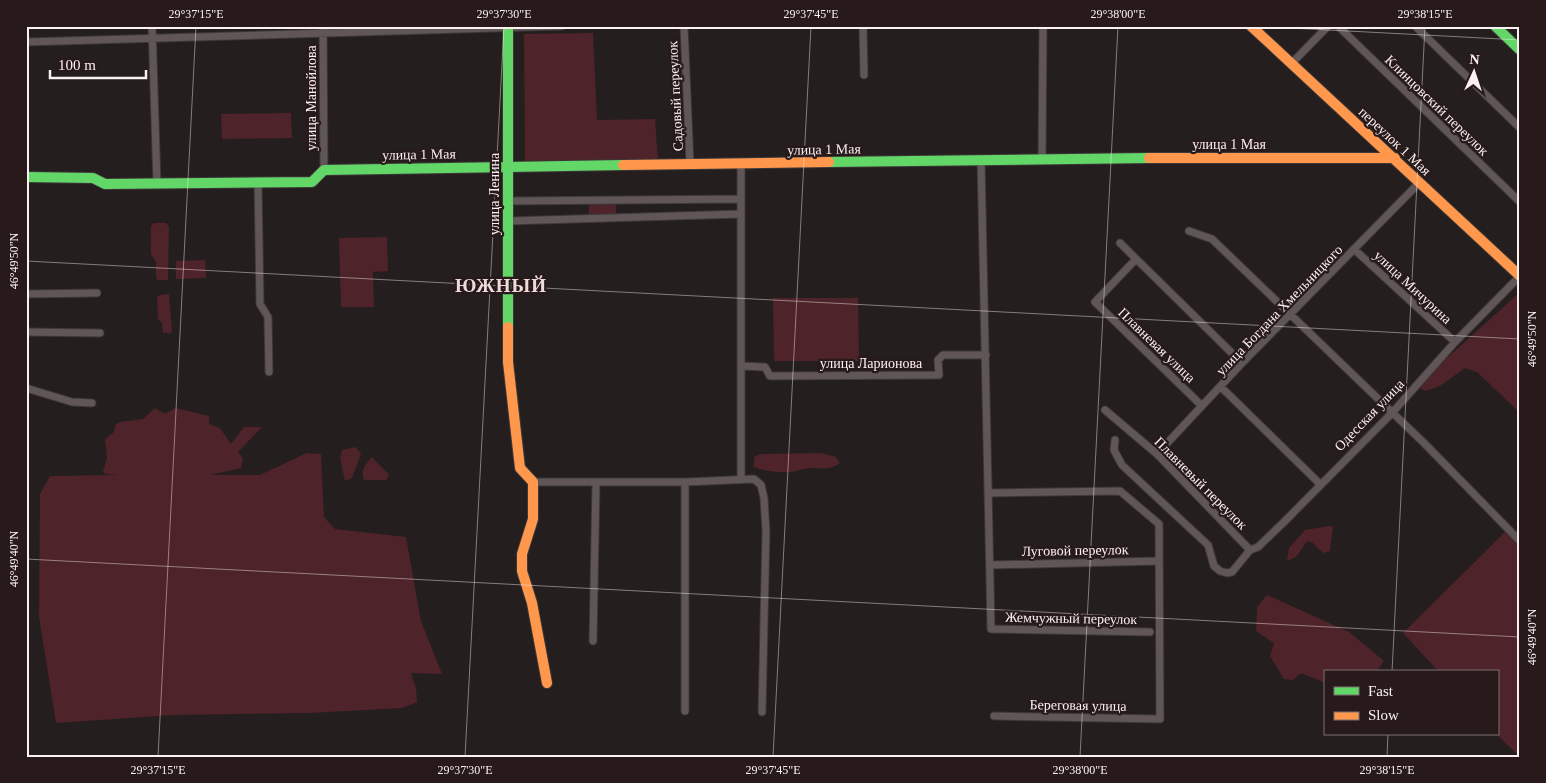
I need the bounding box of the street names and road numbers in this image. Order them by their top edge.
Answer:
street label: Садовый переулок [665,40,686,152]
street label: улица Манойлова [304,45,319,151]
street label: Клинцовский переулок [1382,52,1491,159]
street label: переулок 1 Мая [1356,104,1434,179]
street label: улица 1 Мая [1192,137,1266,152]
street label: улица 1 Мая [787,141,862,158]
street label: улица 1 Мая [382,146,457,163]
street label: улица Ленина [487,152,502,235]
street label: улица Богдана Хмельницкого [1213,242,1346,379]
street label: улица Мичурина [1371,248,1455,328]
street label: Плавневая улица [1115,305,1199,386]
street label: улица Ларионова [820,356,923,371]
street label: Одесская улица [1332,376,1408,454]
street label: Плавневый переулок [1151,434,1250,533]
street label: Луговой переулок [1021,542,1129,559]
street label: Жемчужный переулок [1005,610,1137,627]
street label: Береговая улица [1029,697,1127,714]

